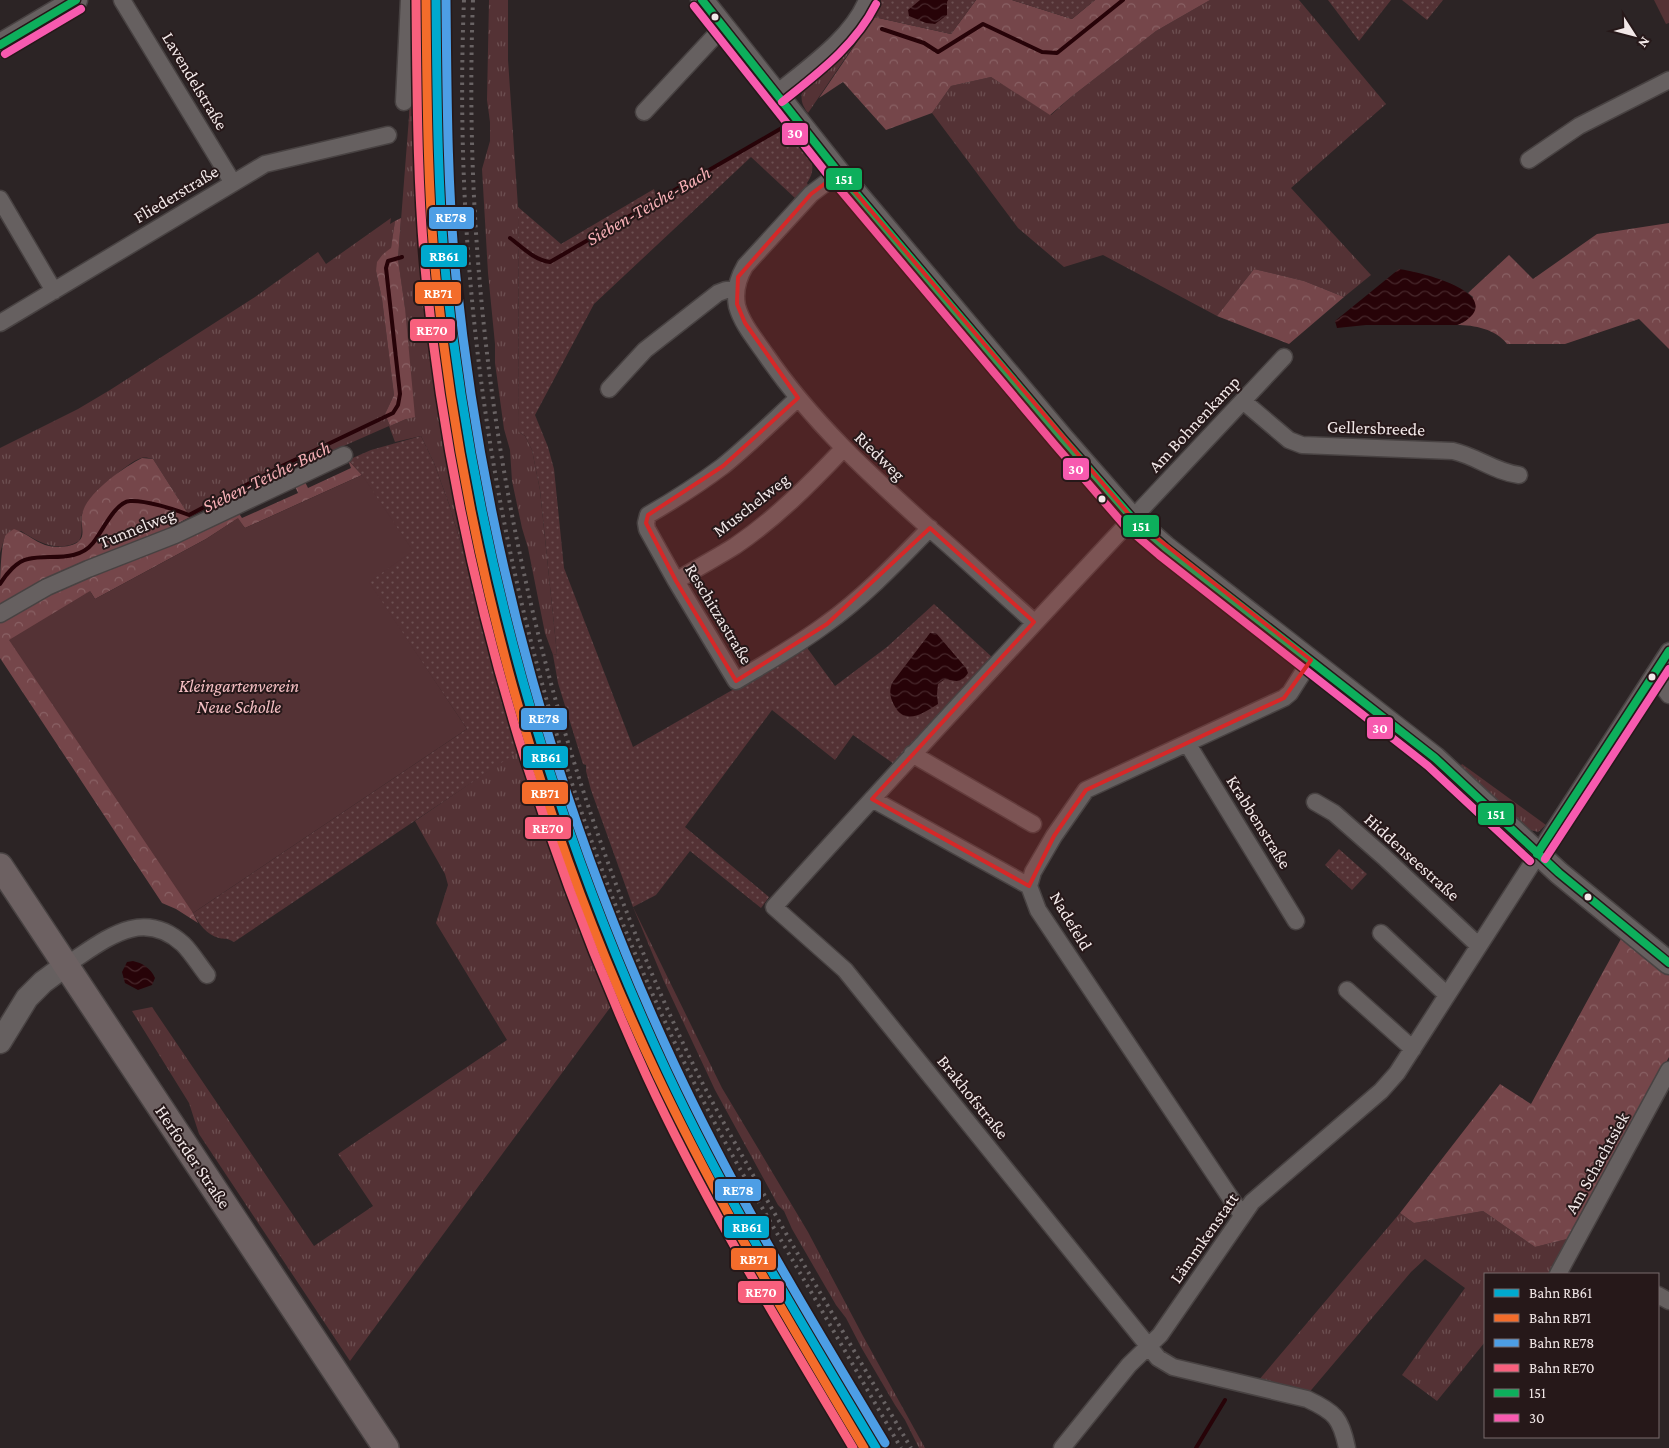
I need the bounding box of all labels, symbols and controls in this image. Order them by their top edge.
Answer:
north arrow [1609,10,1659,60]
unlabelled marker [710,12,720,22]
street label: Lavendelstraße [158,29,232,134]
text: N [1635,34,1654,52]
line badge: 30 [781,122,809,146]
text: 30 [787,125,803,141]
street label: Fliederstraße [130,161,222,227]
water label: Sieben-Teiche-Bach [582,161,714,250]
line badge: 151 [825,167,863,191]
text: 151 [835,171,853,187]
line badge: RE78 [428,206,475,230]
text: RE78 [435,209,467,225]
line badge: RB61 [420,244,468,268]
text: RB61 [429,248,459,264]
line badge: RB71 [414,281,462,305]
text: RB71 [424,285,452,301]
line badge: RE70 [409,318,456,342]
text: RE70 [416,322,448,338]
street label: Am Bohnenkamp [1144,372,1244,476]
street label: Gellersbreede [1326,416,1426,440]
street label: Riedweg [851,427,909,485]
water label: Sieben-Teiche-Bach [199,436,334,517]
line badge: 30 [1062,457,1090,481]
text: 30 [1068,461,1084,477]
street label: Muschelweg [709,469,793,541]
unlabelled marker [1097,494,1107,504]
street label: Tunnelweg [96,503,179,552]
line badge: 151 [1122,514,1160,538]
text: 151 [1132,518,1150,534]
street label: Reschitzastraße [681,560,757,668]
unlabelled marker [1647,672,1657,682]
park label: Kleingartenverein Neue Scholle [179,676,299,717]
line badge: RE78 [520,707,568,731]
text: RE78 [528,710,560,726]
line badge: 30 [1366,716,1394,740]
text: 30 [1372,720,1388,736]
line badge: RB61 [522,745,569,769]
text: RB61 [531,749,561,765]
street label: Krabbenstraße [1222,772,1296,872]
line badge: RB71 [521,781,569,805]
text: RB71 [531,785,559,801]
line badge: 151 [1477,802,1515,826]
text: 151 [1487,806,1505,822]
street label: Hiddenseestraße [1360,809,1464,905]
line badge: RE70 [524,816,572,840]
text: RE70 [532,820,564,836]
street label: Nadefeld [1046,888,1097,954]
unlabelled marker [1583,892,1593,902]
street label: Brakhofstraße [933,1051,1013,1143]
street label: Herforder Straße [151,1102,235,1212]
street label: Am Schachtsiek [1561,1108,1633,1217]
line badge: RE78 [714,1178,762,1202]
text: RE78 [722,1182,754,1198]
street label: Lämmkenstatt [1166,1188,1243,1287]
line badge: RB61 [723,1215,770,1239]
text: RB61 [732,1219,762,1235]
line badge: RB71 [730,1247,777,1271]
text: RB71 [740,1251,768,1267]
legend [1484,1273,1659,1438]
line badge: RE70 [737,1280,785,1304]
text: RE70 [745,1284,777,1300]
text: Bahn RB61 [1529,1285,1592,1301]
text: Bahn RB71 [1529,1310,1591,1326]
text: Bahn RE78 [1529,1335,1594,1351]
text: Bahn RE70 [1529,1360,1595,1376]
text: 151 [1529,1385,1546,1401]
text: 30 [1529,1410,1545,1426]

